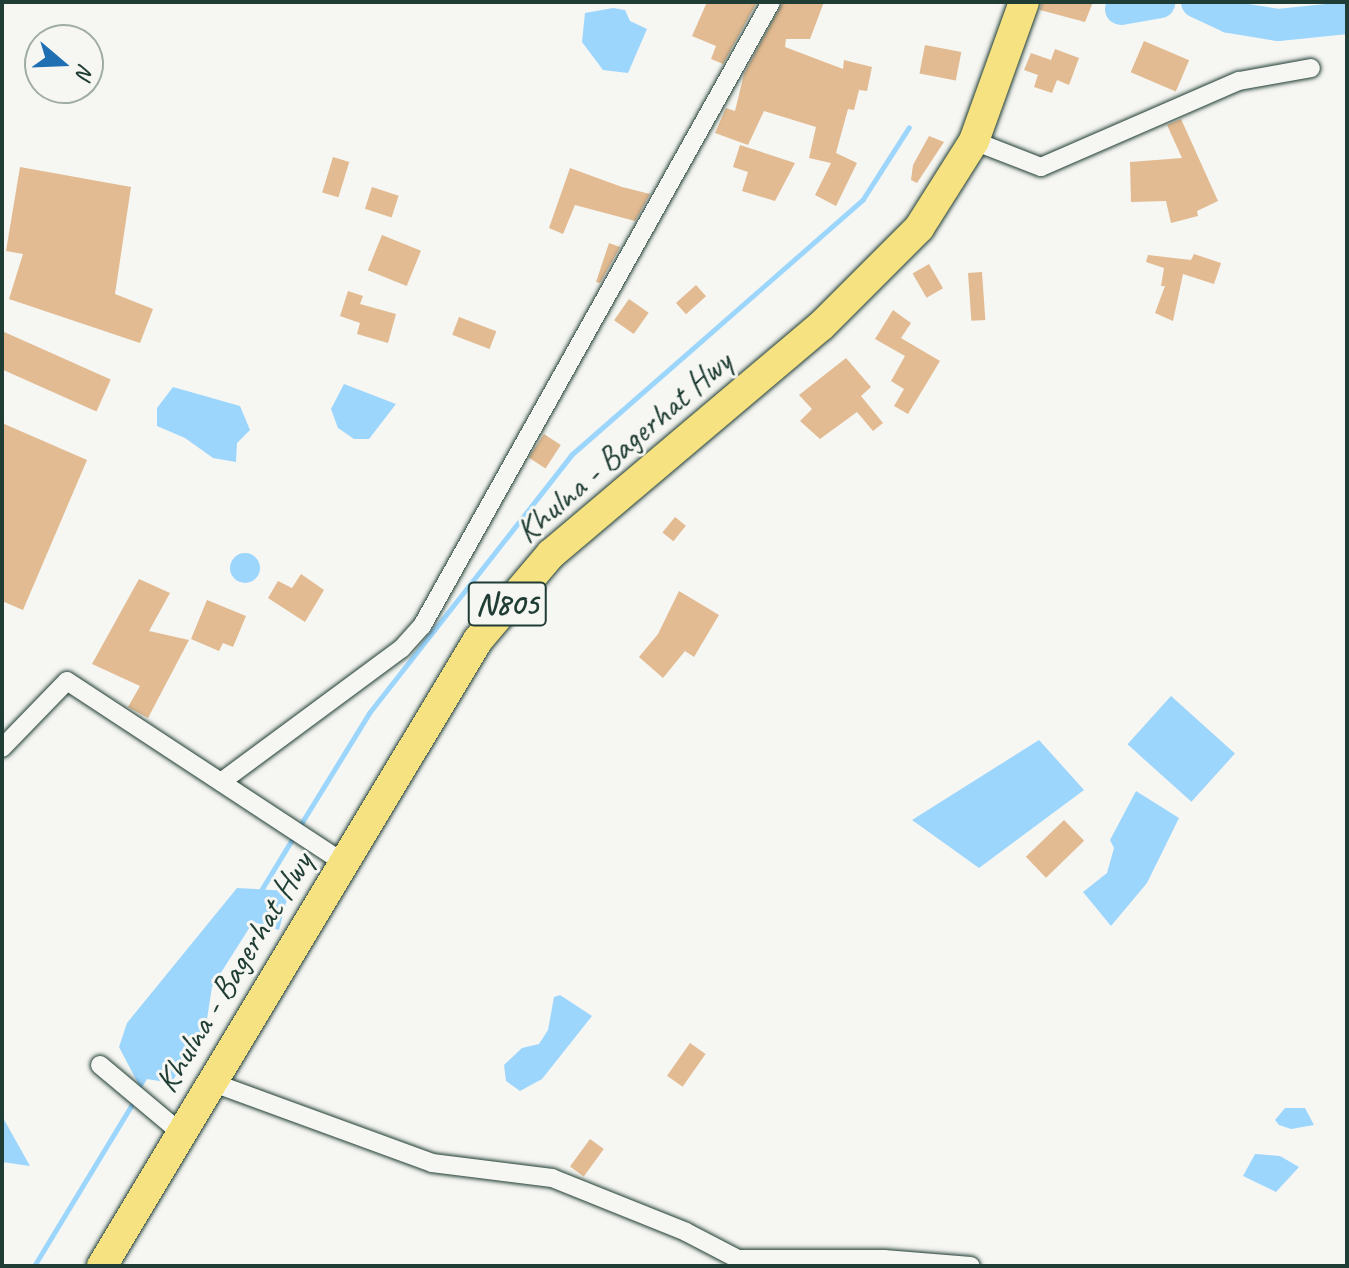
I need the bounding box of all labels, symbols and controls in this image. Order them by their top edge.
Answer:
north arrow [24,24,104,104]
text: N [69,60,100,82]
street label: Khulna - Bagerhat Hwy [507,341,739,551]
road number: N805 [467,576,547,632]
street label: Khulna - Bagerhat Hwy [145,845,321,1099]

